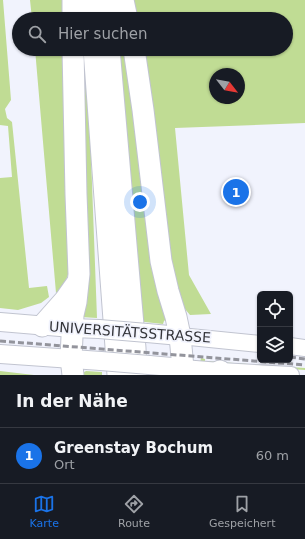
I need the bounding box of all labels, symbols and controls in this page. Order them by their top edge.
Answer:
search box [12,12,293,56]
icon: search [26,23,48,45]
text: Hier suchen [58,25,147,43]
north arrow [209,68,245,104]
pin: 1 [223,177,249,207]
your location [130,192,150,212]
map controls [257,291,293,363]
button: locate [257,291,293,327]
street label: UNIVERSITÄTSSTRASSE [49,317,212,346]
button: layers [257,327,293,363]
text: In der Nähe [16,391,128,411]
text: Greenstay Bochum [54,439,213,457]
text: 1 [24,448,34,463]
text: 60 m [256,448,289,463]
text: Ort [54,457,75,472]
tab: Karte [30,493,59,530]
tab: Route [118,493,150,530]
tab: Gespeichert [209,493,275,530]

